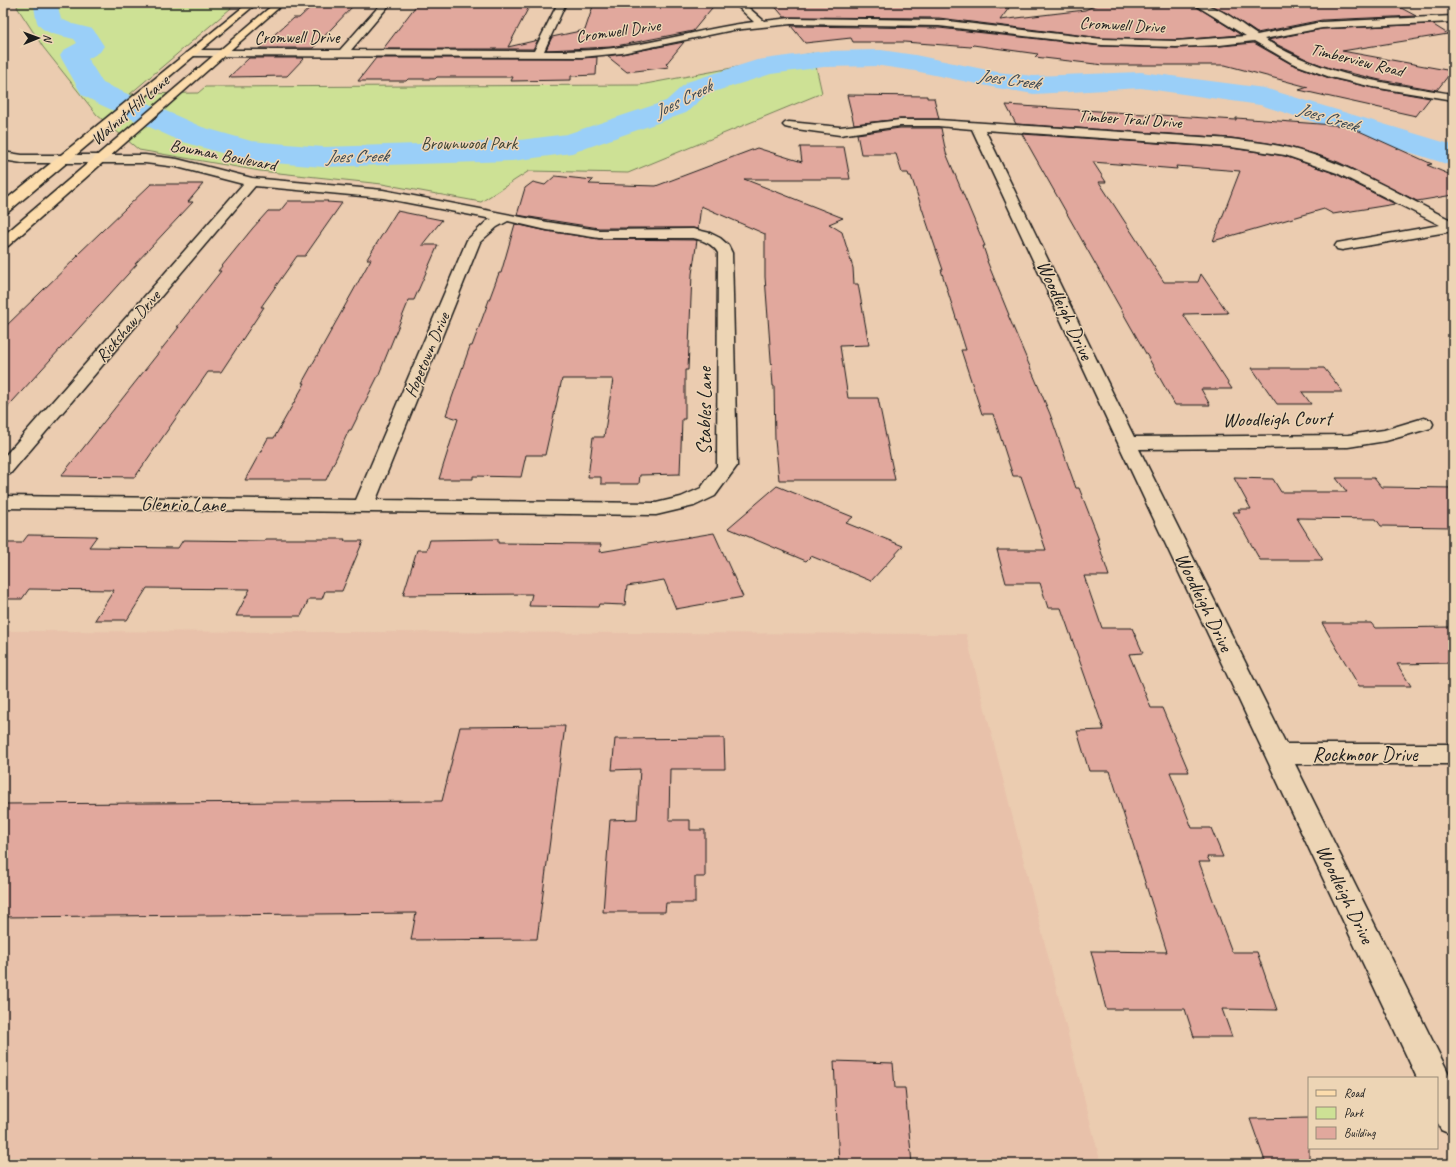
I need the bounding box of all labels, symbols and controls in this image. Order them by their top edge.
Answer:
street label: Cromwell Drive [1079,12,1166,38]
street label: Cromwell Drive [574,14,663,47]
north arrow [18,18,58,58]
street label: Cromwell Drive [255,27,341,48]
text: N [41,34,55,44]
street label: Timberview Road [1308,38,1408,82]
water label: Joes Creek [975,64,1044,95]
street label: Walnut Hill Lane [87,69,174,150]
water label: Joes Creek [649,74,718,124]
water label: Joes Creek [1293,97,1364,138]
street label: Timber Trail Drive [1078,105,1184,133]
park label: Brownwood Park [421,133,519,154]
street label: Bowman Boulevard [168,134,280,176]
water label: Joes Creek [324,144,391,168]
street label: Woodleigh Drive [1031,256,1100,365]
street label: Rickshaw Drive [91,285,166,366]
street label: Hopetown Drive [400,308,455,401]
street label: Stables Lane [692,366,717,455]
street label: Woodleigh Court [1222,405,1335,432]
street label: Glenrio Lane [141,491,227,517]
street label: Woodleigh Drive [1169,549,1239,657]
street label: Rockmoor Drive [1313,742,1419,767]
street label: Woodleigh Drive [1310,841,1380,949]
legend [1308,1077,1438,1149]
text: Road [1344,1085,1366,1101]
text: Park [1344,1105,1365,1121]
text: Building [1344,1125,1376,1141]

